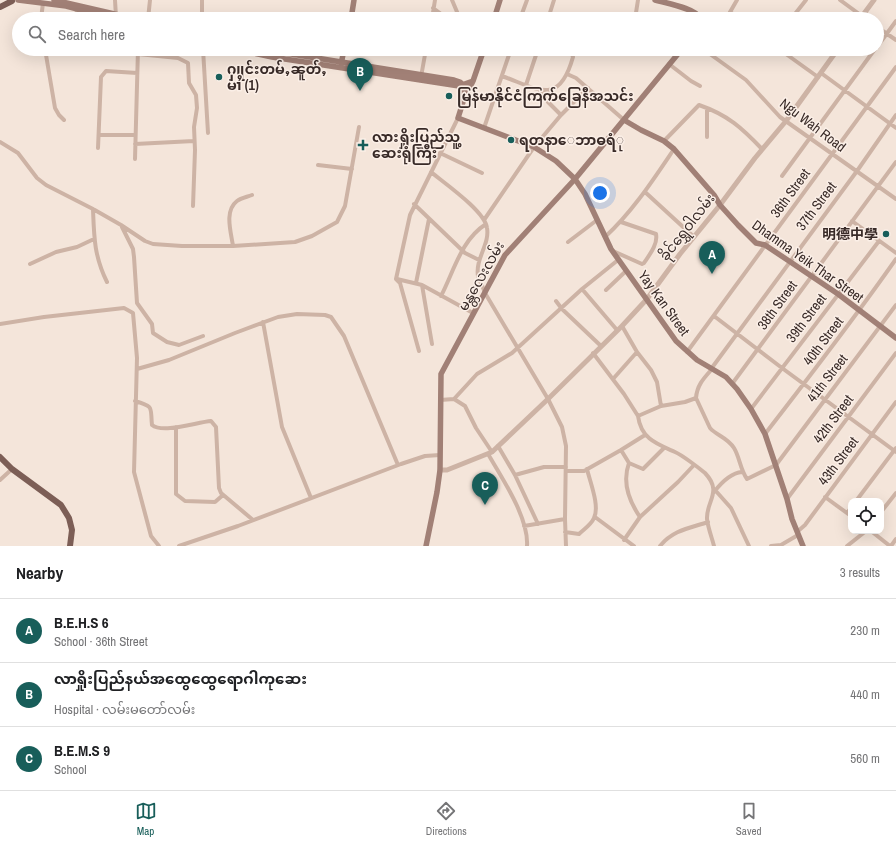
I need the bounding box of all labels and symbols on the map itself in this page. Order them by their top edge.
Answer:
pin: B [347,58,373,91]
place label: ႁူင်းတမ်ႇၼူတ်ႇ မၢႆ (1) [227,59,327,94]
marker: ႁူင်းတမ်ႇၼူတ်ႇ မၢႆ (1) [214,72,224,82]
place label: မြန်မာနိုင်ငံကြက်ခြေနီအသင်း [457,86,634,108]
marker: မြန်မာနိုင်ငံကြက်ခြေနီအသင်း [444,91,454,101]
street label: Ngu Wah Road [776,94,850,156]
place label: လားရှိုးပြည်သူ့ ဆေးရုံကြီး [372,127,462,165]
place label: ရတနာေဘာဓရံု [519,131,624,152]
marker: ရတနာေဘာဓရံု [506,135,516,145]
marker: လားရှိုးပြည်သူ့ ဆေးရုံကြီး [357,139,369,151]
street label: 36th Street [766,165,814,221]
street label: 37th Street [792,178,840,234]
your location [590,183,610,203]
street label: ခိုင်ရွှေဝါလမ်း [654,189,721,266]
street label: Dhamma Yeik Thar Street [749,216,867,306]
place label: 明德中學 [822,225,878,243]
marker: 明德中學 [881,229,891,239]
street label: မန္တလေးလမ်း [453,237,511,316]
pin: A [699,241,725,274]
street label: Yay Kan Street [634,267,694,339]
street label: 38th Street [753,277,801,333]
street label: 39th Street [782,290,830,346]
street label: 40th Street [799,313,847,369]
street label: 41th Street [803,350,851,406]
street label: 42th Street [809,391,857,447]
street label: 43th Street [814,433,862,489]
pin: C [472,472,498,505]

